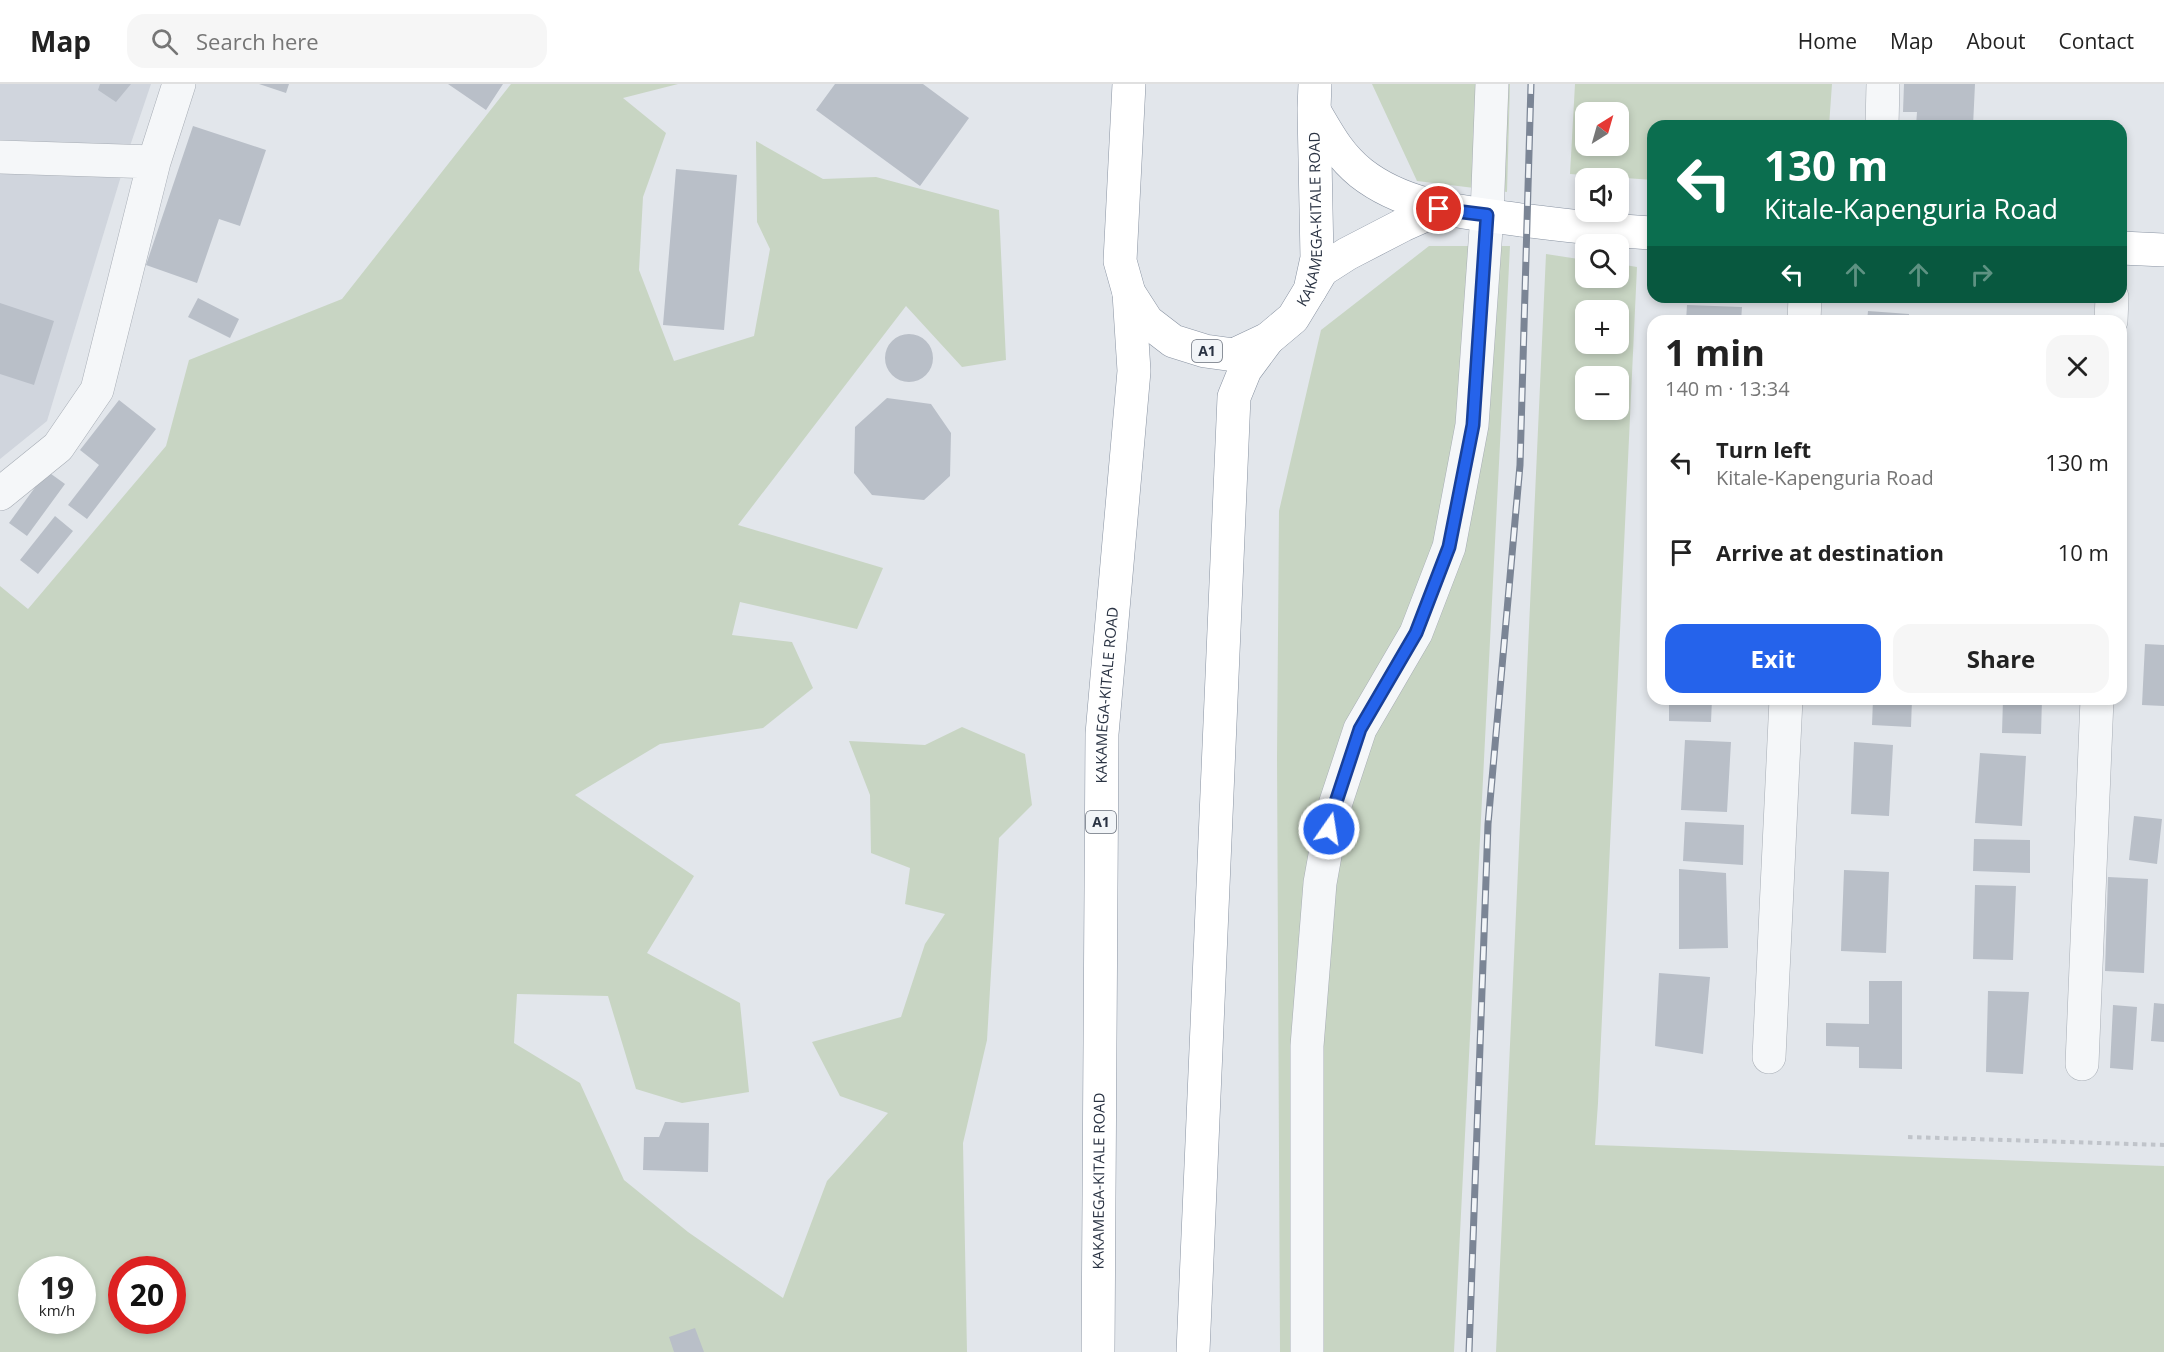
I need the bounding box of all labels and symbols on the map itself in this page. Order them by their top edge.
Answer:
north arrow [1575,102,1629,156]
street label: KAKAMEGA-KITALE ROAD [1291,131,1326,310]
pin [1413,183,1464,234]
road number: A1 [1192,340,1222,362]
street label: KAKAMEGA-KITALE ROAD [1091,606,1122,784]
position arrow [1297,797,1361,861]
road number: A1 [1086,811,1116,833]
street label: KAKAMEGA-KITALE ROAD [1088,1092,1109,1270]
speed limit sign: 20 [108,1256,186,1334]

